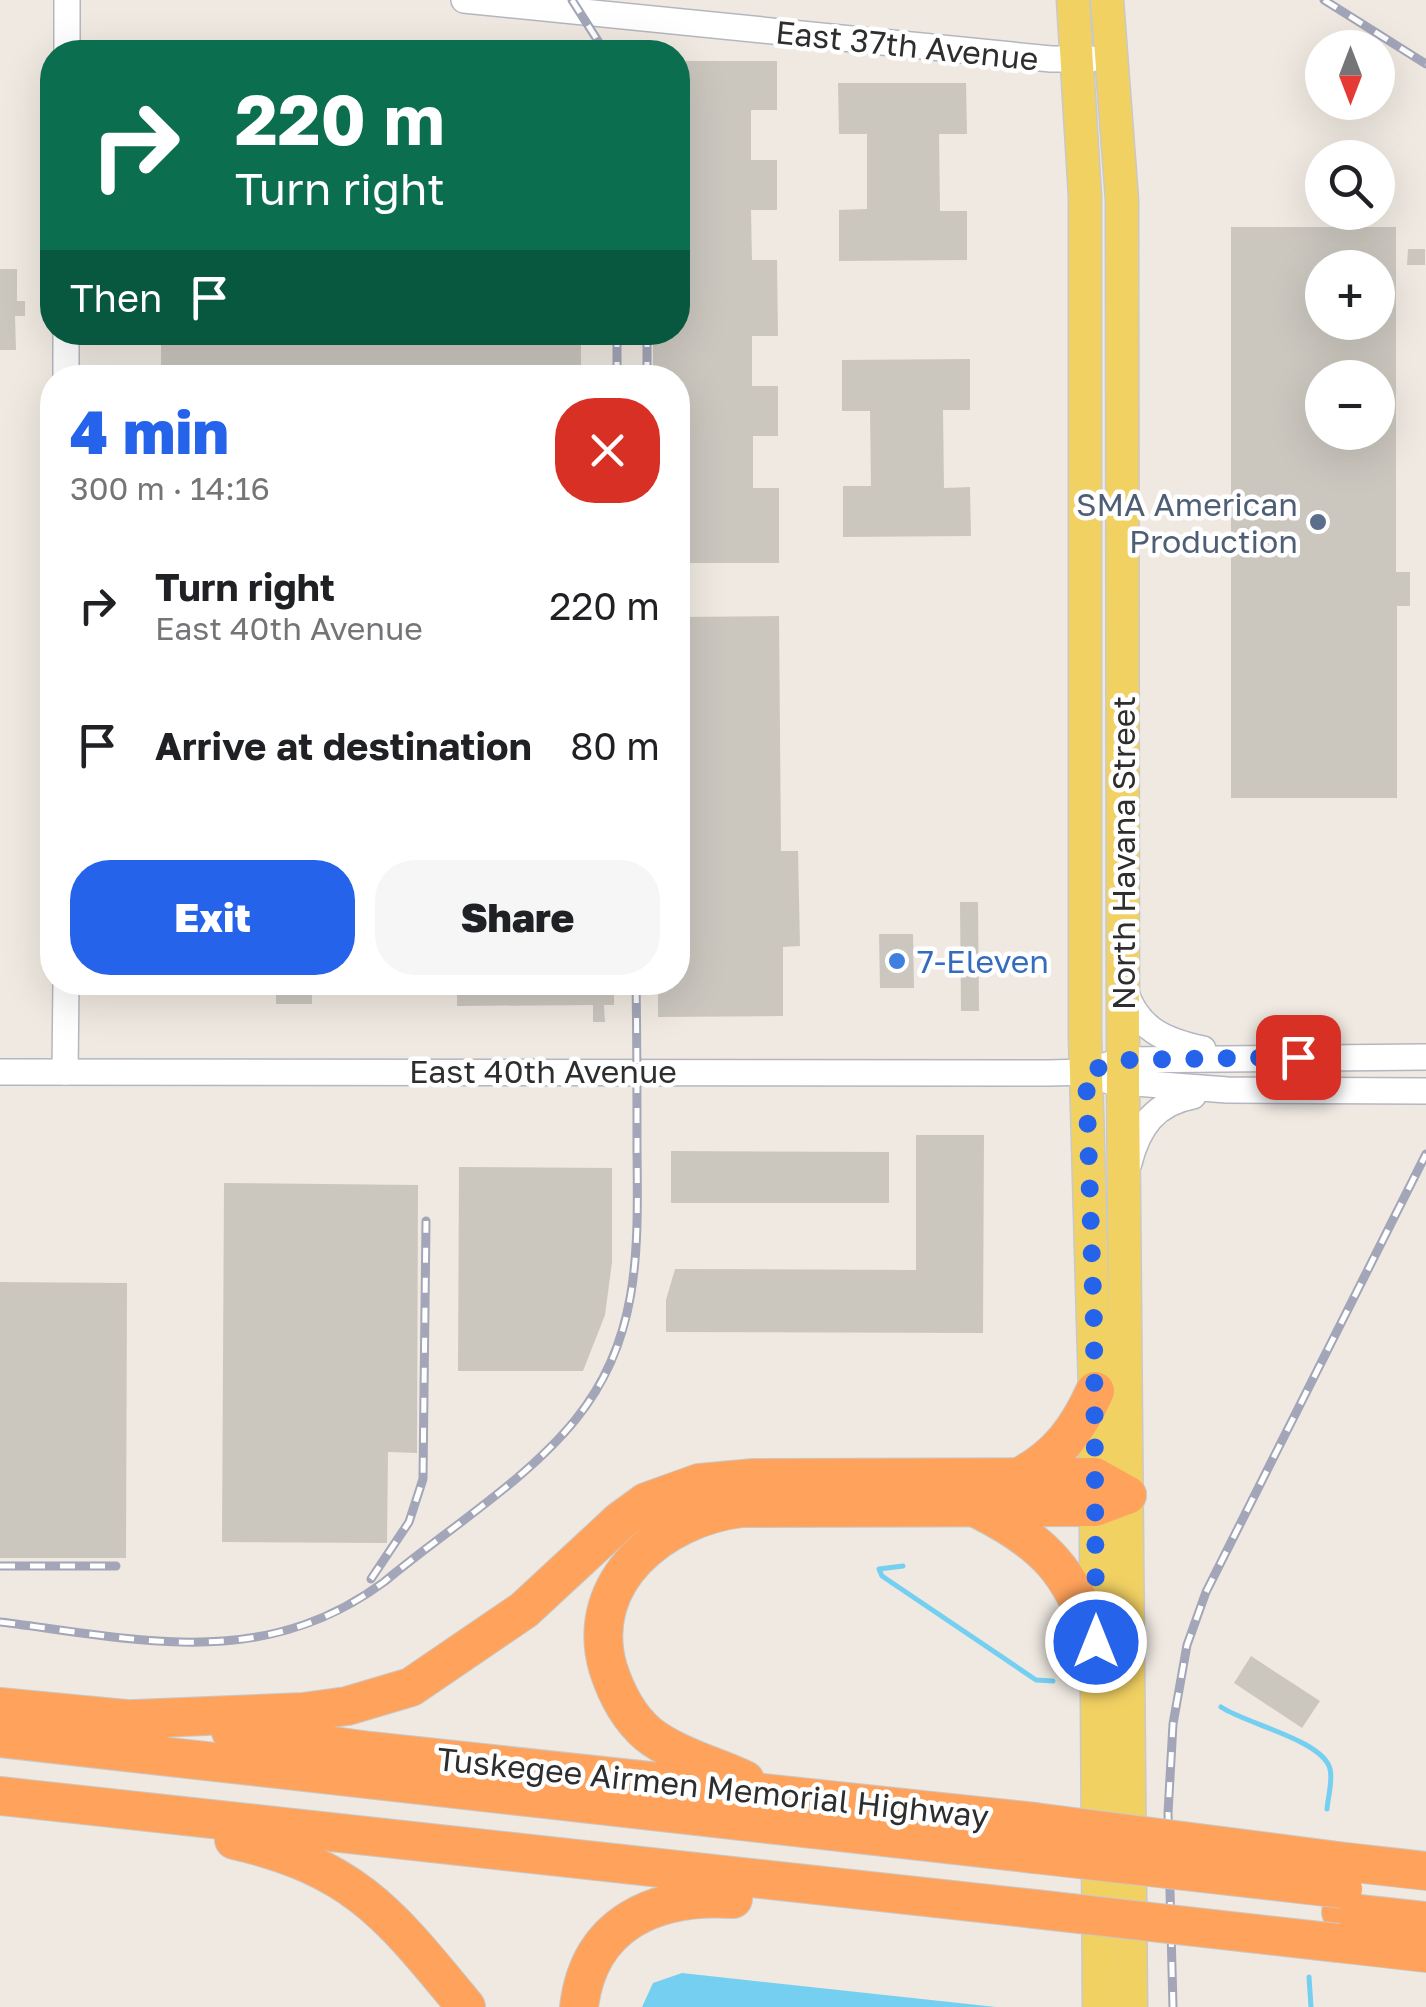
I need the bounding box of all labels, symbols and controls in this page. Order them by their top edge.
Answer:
street label: East 37th Avenue [774,12,1040,78]
north arrow [1305,30,1395,120]
map controls [1305,30,1395,450]
text: 220 m [235,76,445,160]
icon: right [70,80,200,210]
button: search [1305,140,1395,230]
text: Turn right [235,161,445,215]
button: + [1305,250,1395,340]
icon: arrive [182,270,237,325]
text: Then [70,275,162,320]
button: − [1305,360,1395,450]
text: 4 min [70,395,229,467]
button: close [555,398,660,503]
text: 300 m · 14:16 [70,469,270,507]
place label: SMA American Production [1076,485,1298,560]
marker: SMA American Production [1307,511,1329,533]
text: Turn right [155,564,335,609]
icon: right [70,578,125,633]
text: 220 m [549,583,660,628]
text: East 40th Avenue [155,609,423,647]
street label: North Havana Street [1104,696,1142,1010]
icon: arrive [70,718,125,773]
text: Arrive at destination [155,723,532,768]
text: 80 m [570,723,660,768]
button: Exit [70,860,355,975]
button: Share [375,860,660,975]
place label: 7-Eleven [917,942,1049,980]
marker: 7-Eleven [886,950,908,972]
pin [1256,1015,1341,1100]
icon: arrive [1271,1030,1326,1085]
street label: East 40th Avenue [409,1052,677,1090]
position arrow [1044,1590,1148,1694]
street label: Tuskegee Airmen Memorial Highway [435,1739,991,1835]

